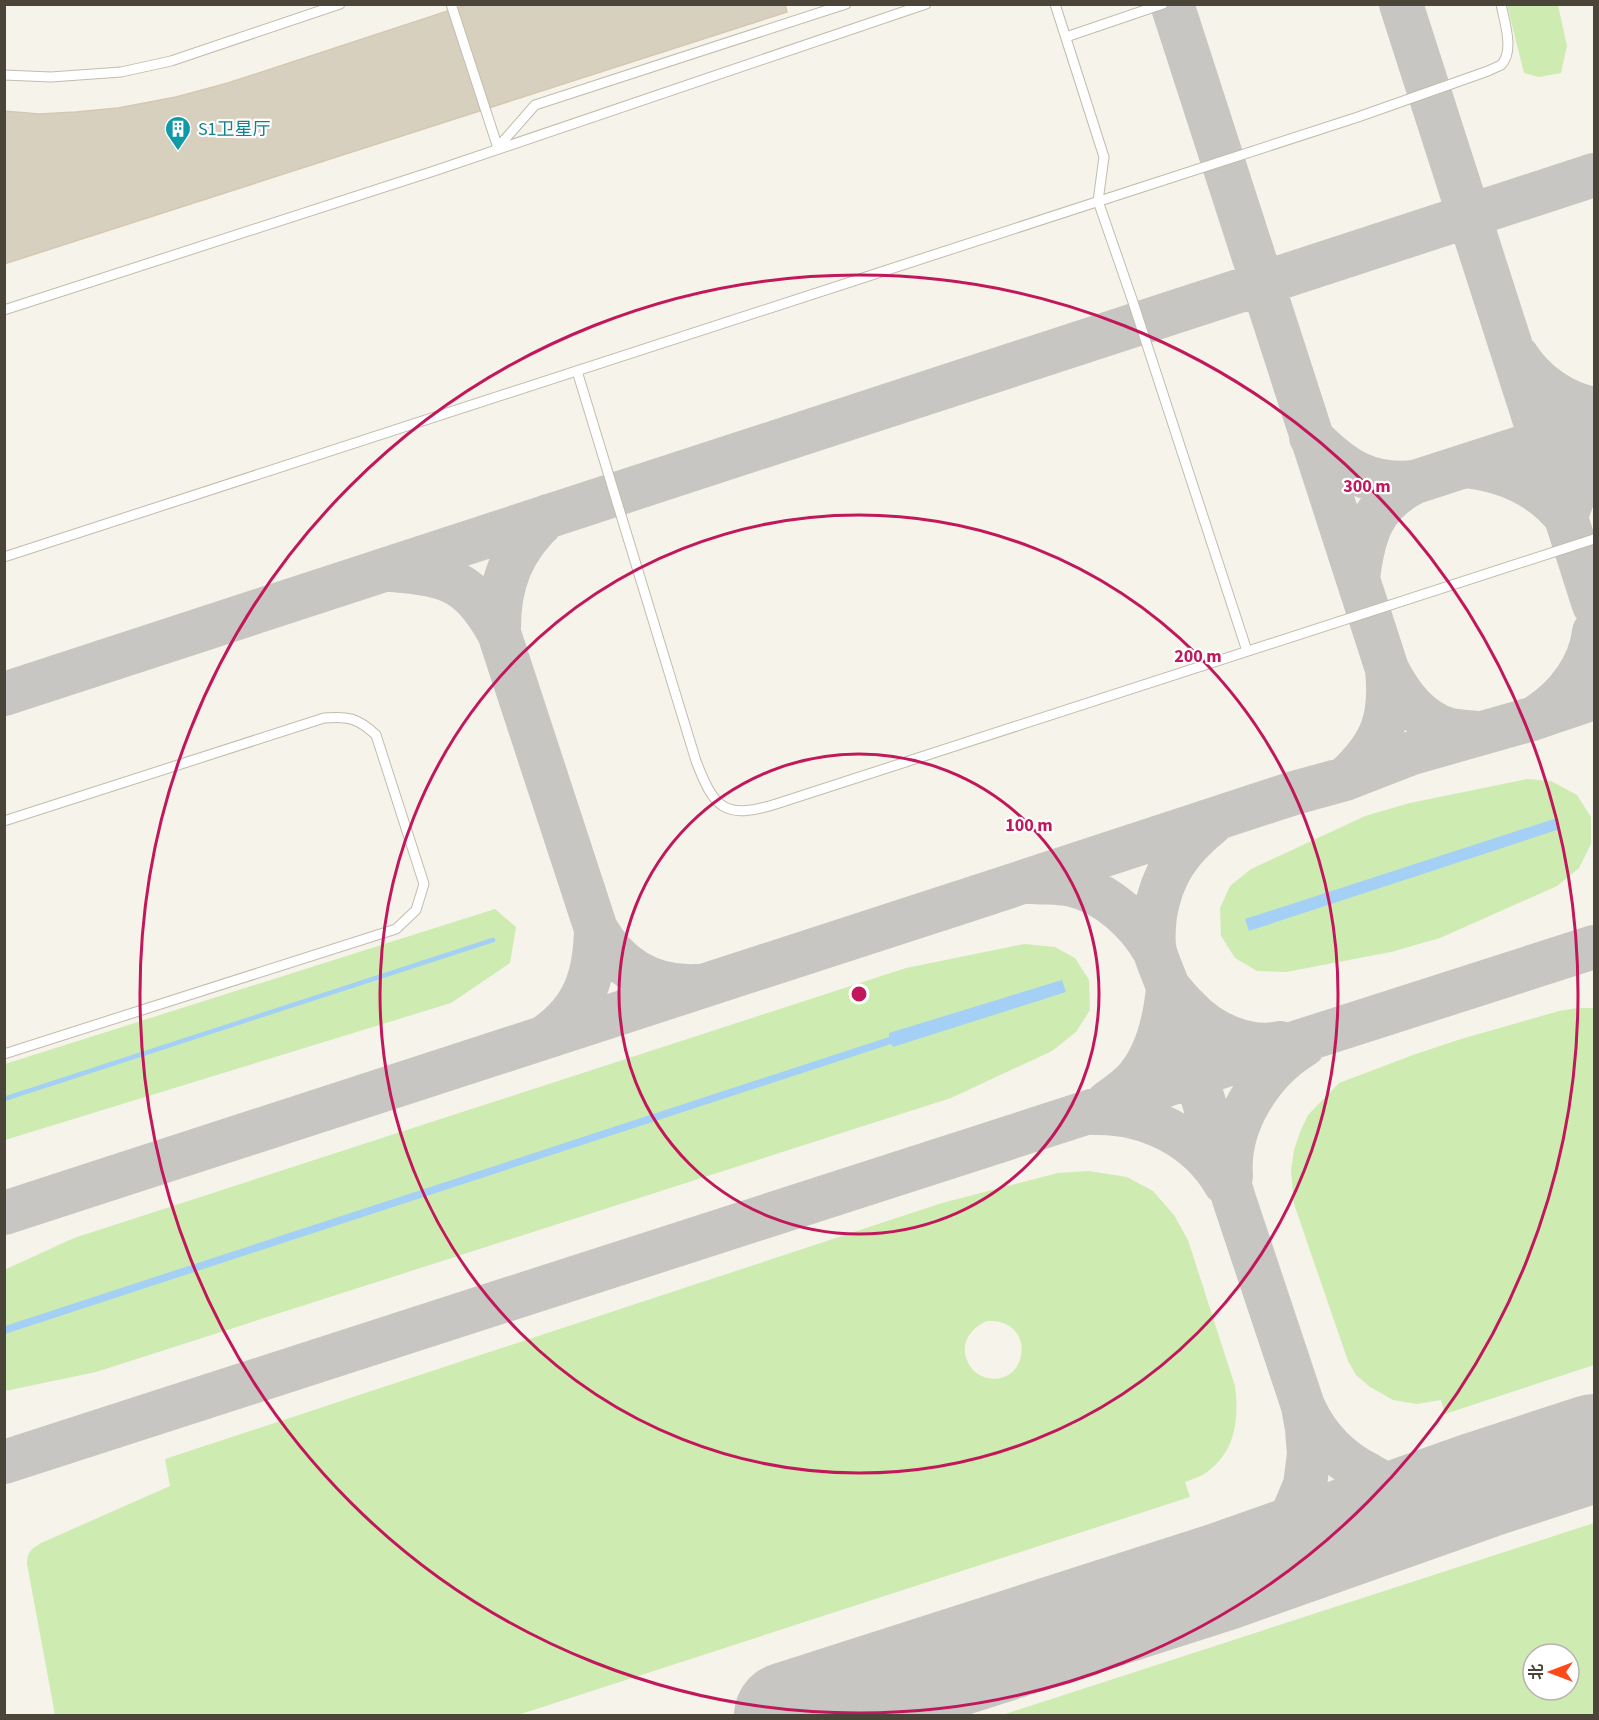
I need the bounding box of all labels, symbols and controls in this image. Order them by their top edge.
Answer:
building icon: S1卫星厅 [163,114,193,152]
place label: S1卫星厅 [198,117,271,142]
text: 300 m [1343,474,1391,499]
text: 200 m [1174,644,1222,669]
text: 100 m [1005,813,1053,838]
centre of rings [849,984,869,1004]
north arrow [1521,1642,1581,1702]
text: 北 [1526,1664,1548,1680]

